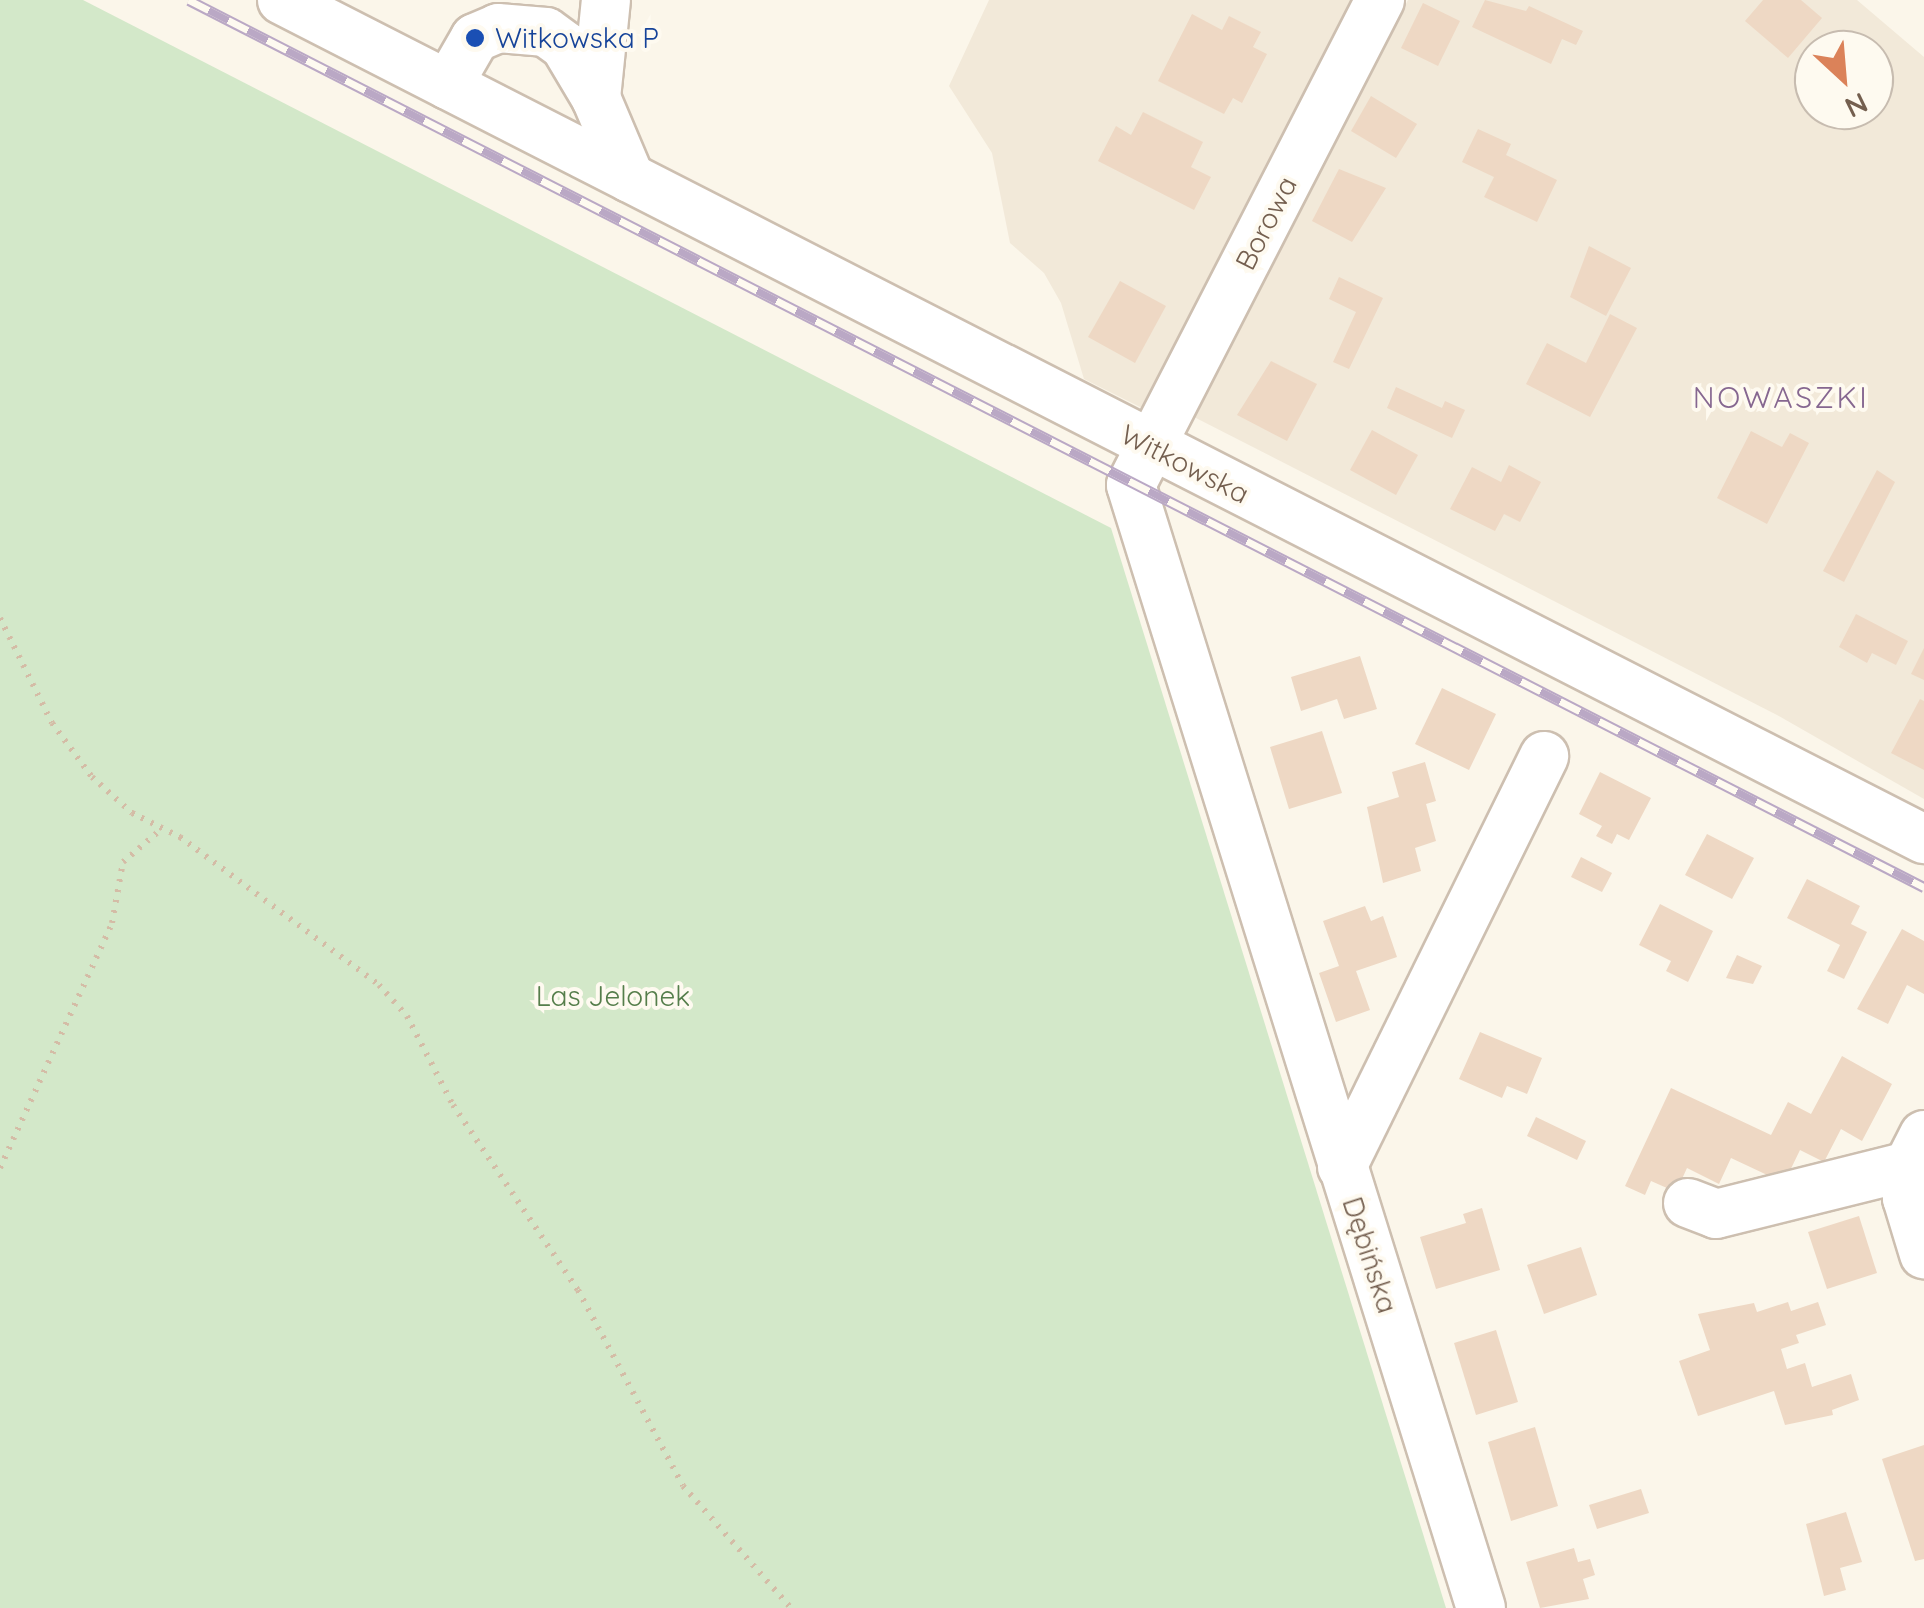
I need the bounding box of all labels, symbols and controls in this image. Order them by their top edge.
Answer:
place label: Witkowska P [495,21,659,55]
marker: Witkowska P [464,27,486,49]
north arrow [1794,30,1894,130]
text: N [1840,85,1873,126]
street label: Borowa [1228,171,1304,275]
district label: NOWASZKI [1693,379,1869,415]
street label: Witkowska [1115,417,1255,511]
park label: Las Jelonek [536,979,690,1013]
street label: Dębińska [1335,1193,1405,1317]

